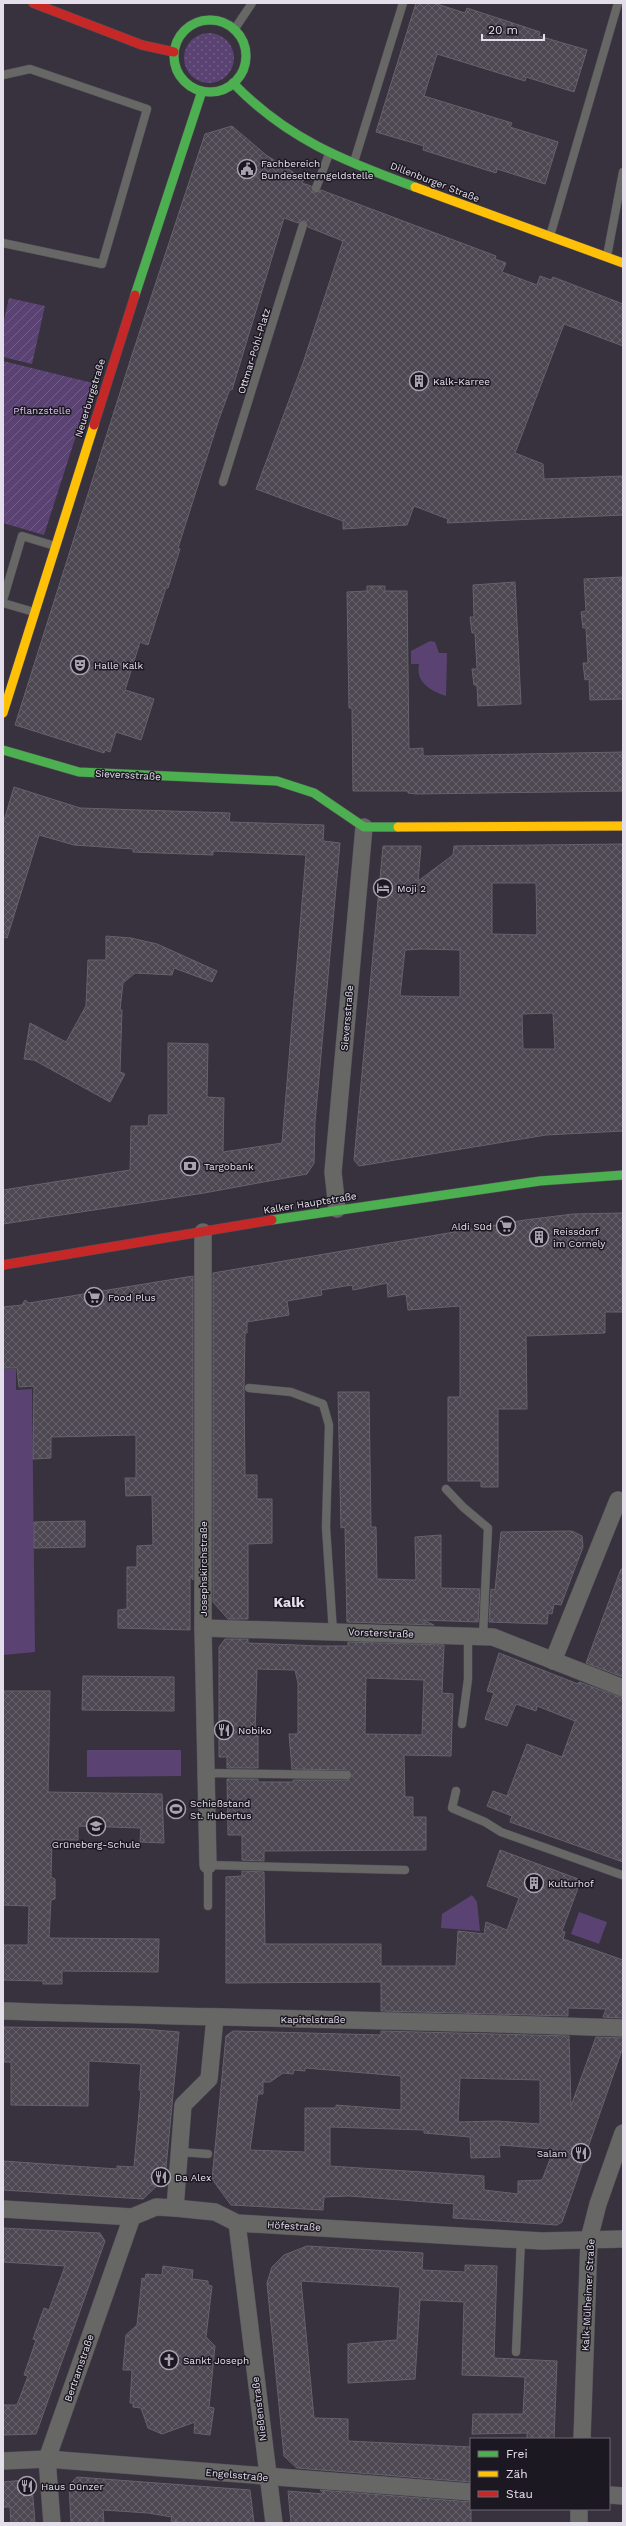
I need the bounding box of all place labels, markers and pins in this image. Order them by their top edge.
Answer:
public building icon: Fachbereich Bundeselterngeldstelle [236,158,258,180]
place label: Fachbereich Bundeselterngeldstelle [261,158,374,181]
building icon: Kalk-Karree [408,370,430,392]
place label: Kalk-Karree [433,376,490,387]
theatre icon: Halle Kalk [69,654,91,676]
place label: Halle Kalk [94,660,143,671]
hotel icon: Moji 2 [372,877,394,899]
place label: Moji 2 [397,883,426,894]
bank icon: Targobank [179,1155,201,1177]
place label: Targobank [204,1161,254,1172]
supermarket icon: Aldi Süd [495,1215,517,1237]
place label: Aldi Süd [451,1221,492,1232]
building icon: Reissdorf im Cornely [528,1226,550,1248]
place label: Reissdorf im Cornely [553,1226,606,1249]
supermarket icon: Food Plus [83,1286,105,1308]
place label: Food Plus [108,1292,156,1303]
restaurant icon: Nobiko [213,1719,235,1741]
place label: Nobiko [238,1725,272,1736]
sports icon: Schießstand St. Hubertus [165,1798,187,1820]
place label: Schießstand St. Hubertus [190,1798,252,1821]
school or university icon: Grüneberg-Schule [85,1815,107,1837]
place label: Grüneberg-Schule [52,1839,141,1850]
building icon: Kulturhof [523,1872,545,1894]
place label: Kulturhof [548,1878,594,1889]
restaurant icon: Salam [570,2142,592,2164]
place label: Salam [537,2148,567,2159]
restaurant icon: Da Alex [150,2166,172,2188]
place label: Da Alex [175,2172,211,2183]
church icon: Sankt Joseph [158,2349,180,2371]
place label: Sankt Joseph [183,2355,249,2366]
restaurant icon: Haus Dünzer [16,2475,38,2497]
place label: Haus Dünzer [41,2481,103,2492]

